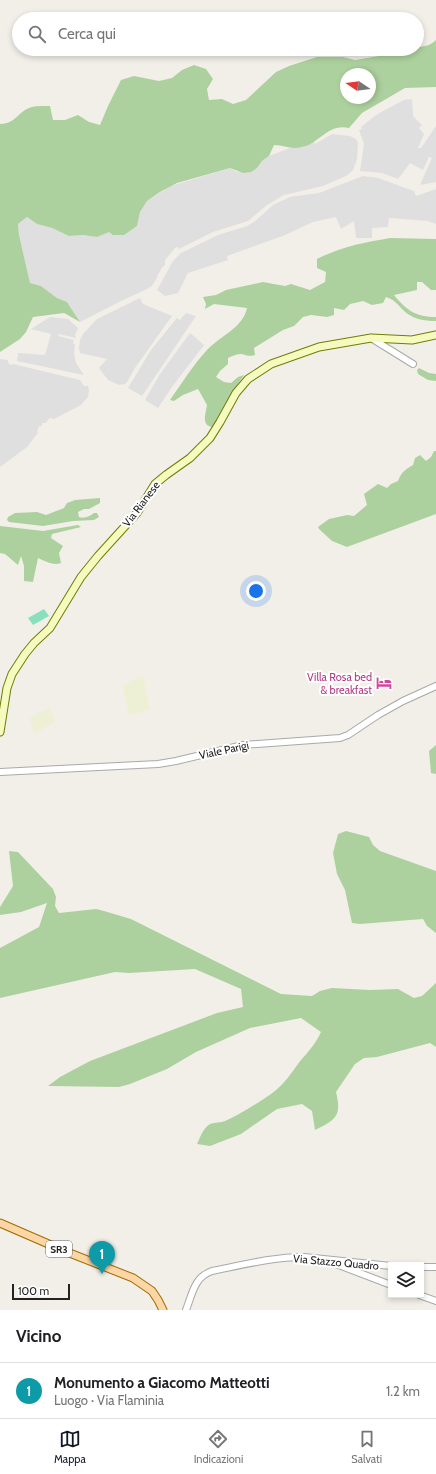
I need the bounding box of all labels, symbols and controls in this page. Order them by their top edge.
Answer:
search box [12,12,424,56]
icon: search [26,23,48,45]
text: Cerca qui [58,25,116,43]
north arrow [340,68,376,104]
street label: Via Rianese [119,478,163,530]
your location [246,581,266,601]
place label: Villa Rosa bed & breakfast [307,670,372,697]
hotel icon: Villa Rosa bed & breakfast [375,674,393,692]
street label: Viale Parigi [198,738,250,762]
road number: SR3 [46,1241,72,1257]
pin: 1 [89,1241,115,1274]
street label: Via Stazzo Quadro [292,1251,380,1273]
map controls [388,1262,424,1298]
button: layers [388,1262,424,1298]
scale bar [12,1282,70,1301]
text: 100 m [18,1284,49,1298]
text: Vicino [16,1326,61,1346]
text: Monumento a Giacomo Matteotti [54,1374,270,1392]
text: 1 [27,1383,31,1399]
text: 1.2 km [386,1383,420,1399]
text: Luogo · Via Flaminia [54,1392,164,1408]
tab: Mappa [54,1428,86,1466]
tab: Indicazioni [194,1428,243,1466]
tab: Salvati [351,1428,382,1466]

